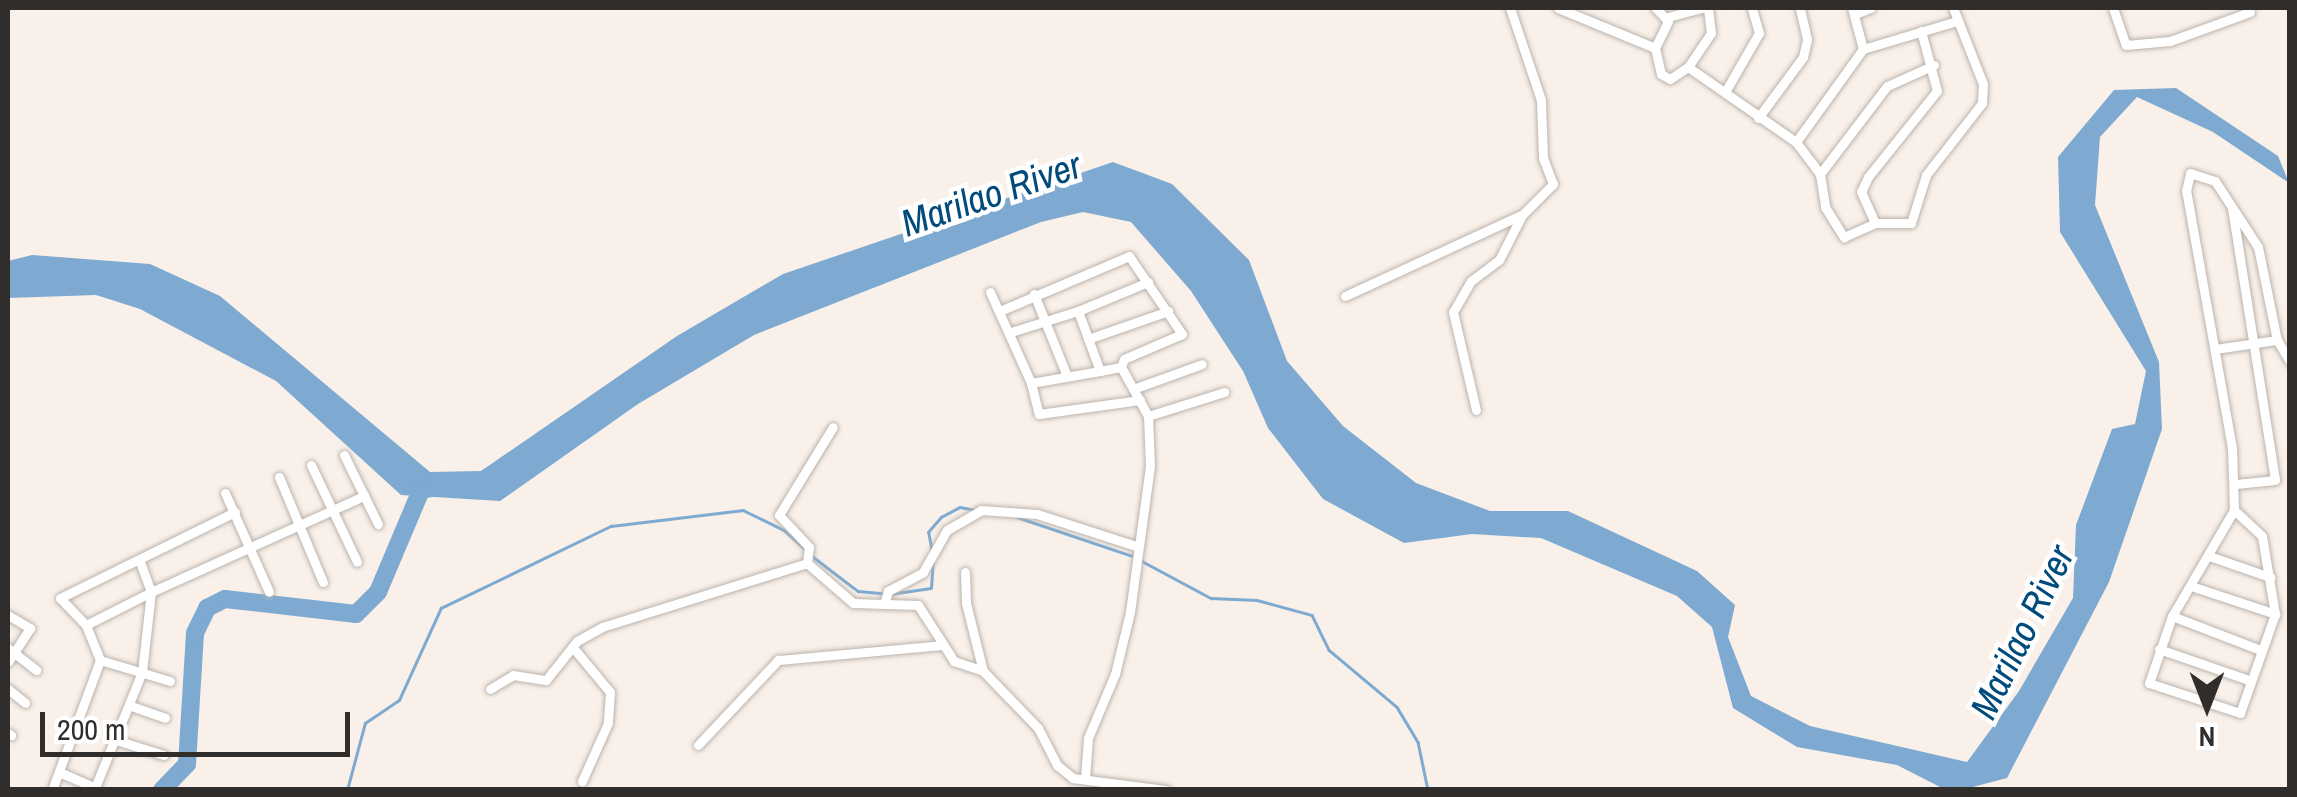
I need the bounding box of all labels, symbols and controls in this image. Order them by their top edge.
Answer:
water label: Marilao River [895,142,1087,246]
water label: Marilao River [1961,538,2083,726]
north arrow [2157,657,2257,757]
scale bar [45,692,355,754]
text: 200 m [57,709,125,749]
text: N [2199,718,2215,756]

